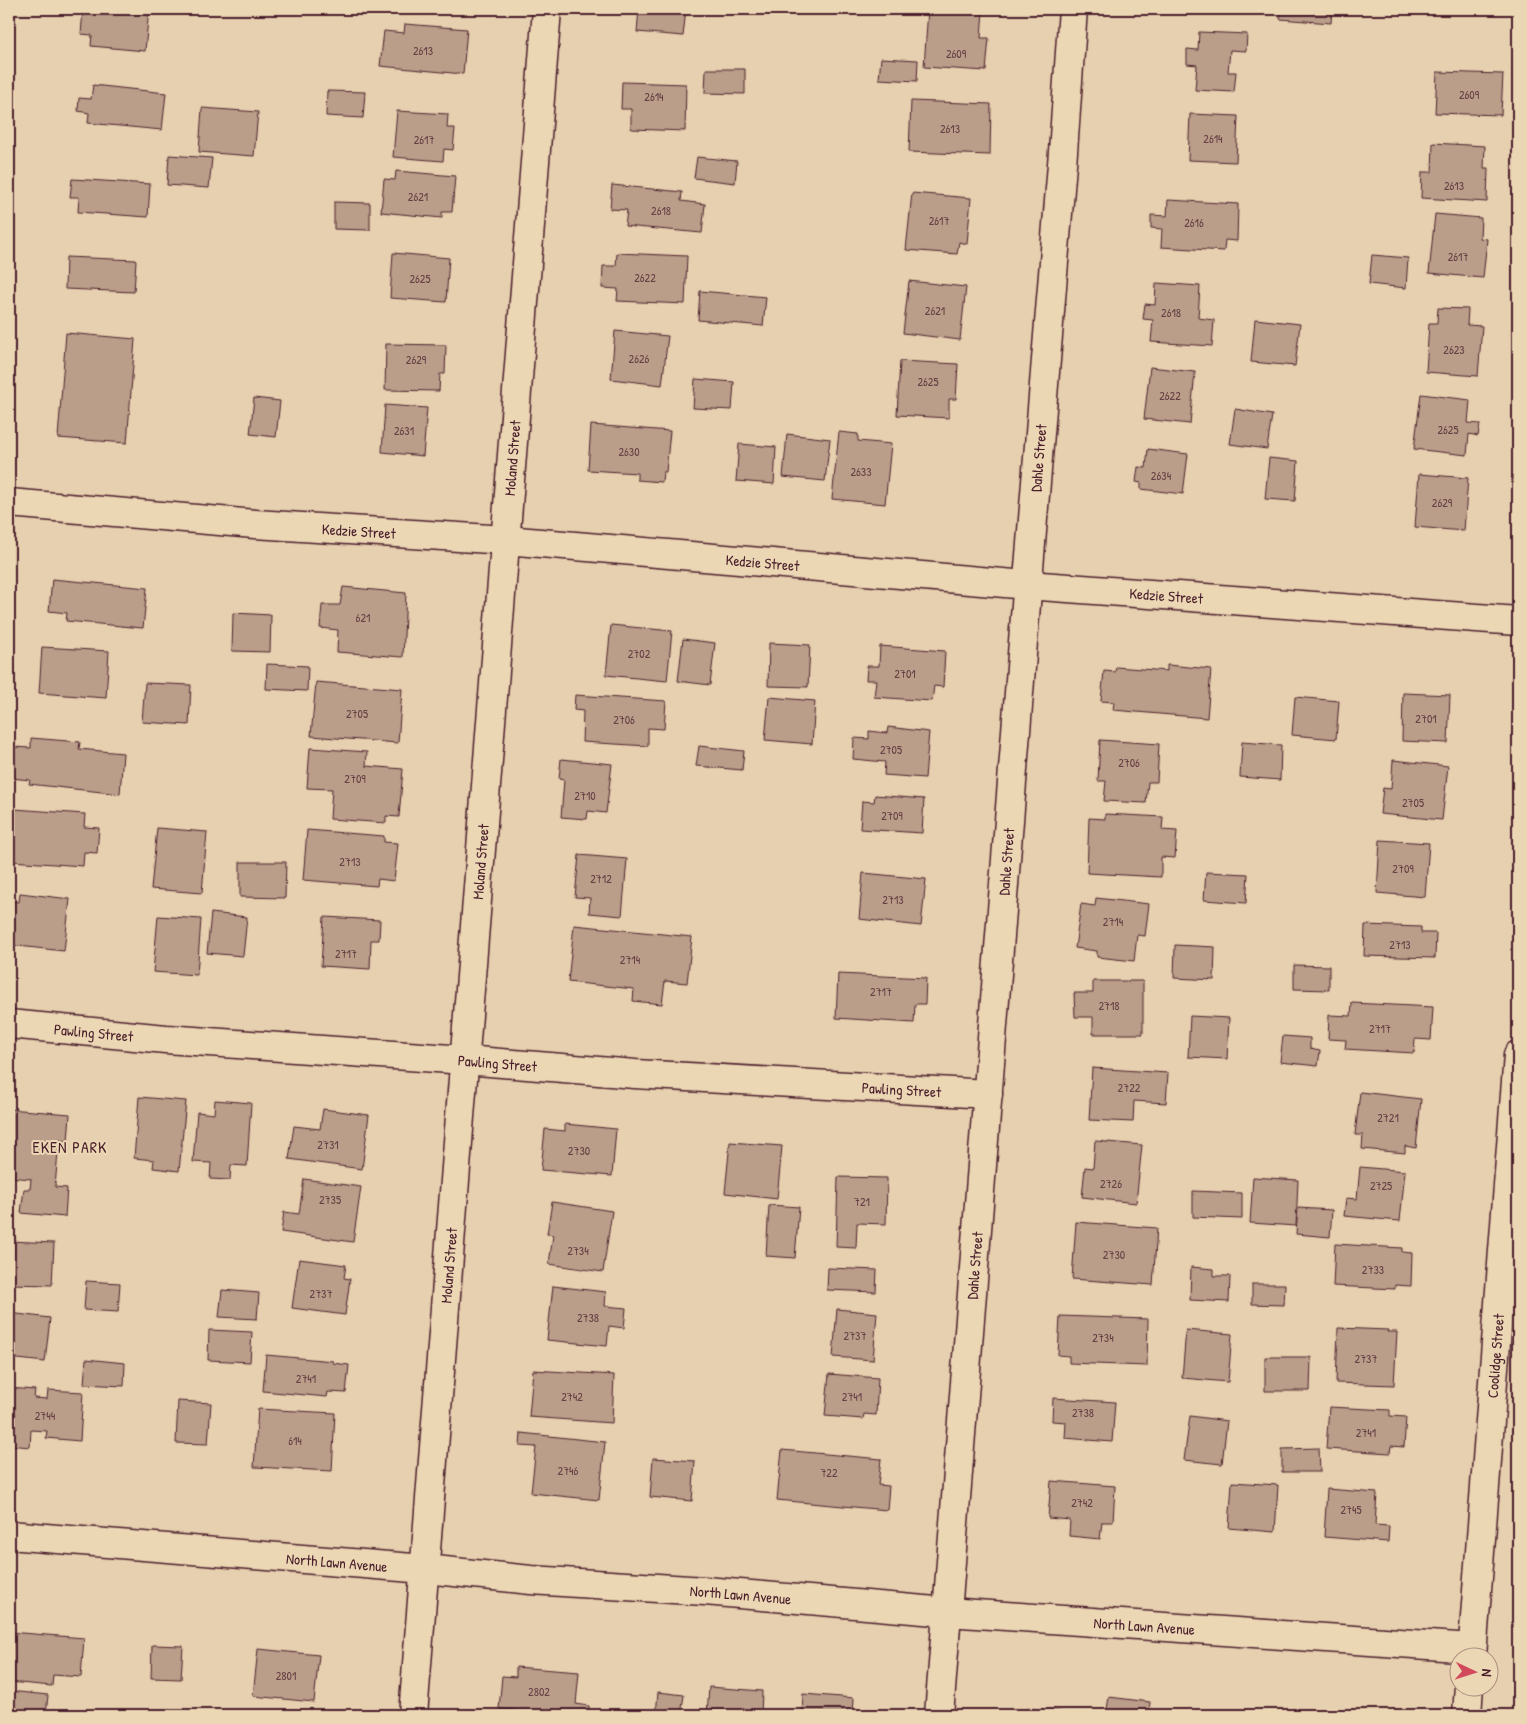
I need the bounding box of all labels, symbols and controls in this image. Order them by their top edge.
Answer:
house number: 2613 [413,42,433,59]
house number: 2609 [946,45,967,62]
house number: 2609 [1459,86,1480,103]
house number: 2614 [644,88,664,105]
house number: 2613 [940,120,960,137]
house number: 2614 [1203,130,1223,147]
house number: 2617 [414,131,434,148]
house number: 2613 [1444,177,1464,194]
house number: 2621 [408,188,428,205]
house number: 2618 [651,202,671,219]
house number: 2617 [929,212,949,229]
house number: 2616 [1184,214,1204,231]
house number: 2617 [1448,248,1468,265]
house number: 2622 [634,269,656,286]
house number: 2625 [409,270,431,287]
house number: 2621 [925,302,945,319]
house number: 2618 [1161,304,1181,321]
house number: 2623 [1443,341,1465,358]
house number: 2626 [629,350,650,367]
house number: 2629 [406,351,427,368]
house number: 2625 [917,373,939,390]
house number: 2622 [1159,387,1181,404]
street label: Moland Street [498,418,525,497]
house number: 2625 [1437,421,1459,438]
house number: 2631 [394,422,414,439]
street label: Dahle Street [1025,422,1051,493]
house number: 2630 [618,443,640,460]
house number: 2633 [850,463,872,480]
house number: 2634 [1151,467,1172,484]
house number: 2629 [1432,494,1453,511]
street label: Kedzie Street [321,518,397,544]
street label: Kedzie Street [725,549,801,576]
street label: Kedzie Street [1129,582,1205,608]
house number: 621 [356,609,370,626]
house number: 2702 [628,645,651,662]
house number: 2701 [894,665,916,682]
house number: 2705 [346,705,368,722]
house number: 2701 [1415,710,1437,727]
house number: 2706 [613,711,635,728]
house number: 2705 [880,741,902,758]
house number: 2706 [1118,754,1140,771]
house number: 2709 [344,770,366,787]
house number: 2710 [574,787,596,804]
house number: 2705 [1402,794,1424,811]
house number: 2709 [881,807,903,824]
street label: Moland Street [467,822,494,900]
street label: Dahle Street [993,826,1019,896]
house number: 2713 [339,853,361,870]
house number: 2709 [1392,860,1414,877]
house number: 2712 [590,870,612,887]
house number: 2713 [882,891,904,908]
house number: 2714 [1103,913,1124,930]
house number: 2713 [1389,936,1411,953]
house number: 2717 [335,945,357,962]
house number: 2714 [620,951,641,968]
house number: 2717 [870,983,892,1000]
house number: 2718 [1098,997,1120,1014]
street label: Pawling Street [53,1018,135,1046]
house number: 2717 [1369,1020,1391,1037]
street label: Pawling Street [457,1049,539,1076]
street label: Pawling Street [861,1076,943,1102]
house number: 2722 [1118,1079,1141,1096]
house number: 2721 [1377,1109,1399,1126]
district label: EKEN PARK [33,1136,107,1158]
house number: 2731 [317,1136,339,1153]
house number: 2730 [568,1142,590,1159]
house number: 2726 [1100,1175,1122,1192]
house number: 2725 [1370,1177,1392,1194]
house number: 2735 [319,1191,341,1208]
house number: 721 [854,1193,870,1210]
street label: Moland Street [435,1226,462,1304]
street label: Dahle Street [961,1230,987,1300]
house number: 2734 [567,1242,589,1259]
house number: 2730 [1103,1246,1125,1263]
house number: 2733 [1362,1261,1384,1278]
house number: 2737 [310,1285,332,1302]
house number: 2738 [577,1309,599,1326]
street label: Coolidge Street [1481,1312,1509,1399]
house number: 2737 [844,1327,866,1344]
house number: 2734 [1092,1329,1114,1346]
house number: 2737 [1355,1350,1377,1367]
house number: 2741 [296,1370,316,1387]
house number: 2742 [561,1388,583,1405]
house number: 2741 [842,1388,862,1405]
house number: 2738 [1072,1404,1094,1421]
house number: 2744 [35,1407,56,1424]
house number: 2741 [1356,1424,1376,1441]
house number: 614 [288,1432,302,1449]
house number: 2746 [558,1462,579,1479]
house number: 722 [820,1464,838,1481]
house number: 2742 [1071,1494,1093,1511]
house number: 2745 [1340,1501,1362,1518]
street label: North Lawn Avenue [285,1547,388,1576]
street label: North Lawn Avenue [689,1580,792,1609]
street label: North Lawn Avenue [1093,1612,1196,1639]
north arrow [1450,1646,1500,1696]
house number: 2801 [276,1667,296,1684]
text: N [1478,1669,1497,1678]
house number: 2802 [528,1683,550,1700]

